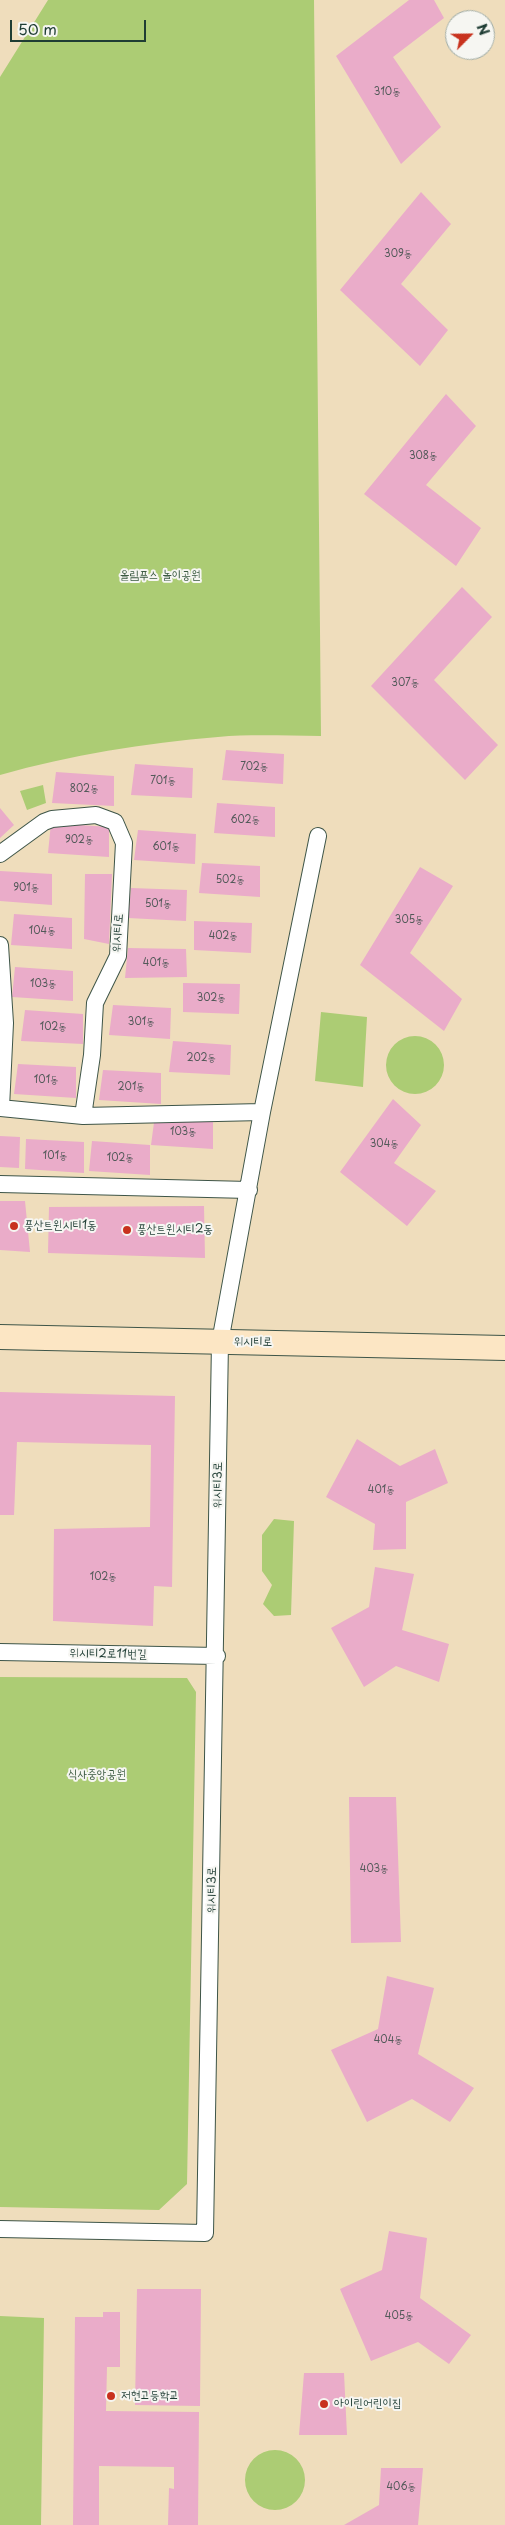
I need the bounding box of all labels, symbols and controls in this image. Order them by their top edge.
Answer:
scale bar [12,10,149,42]
north arrow [445,10,495,60]
text: 50 m [18,17,57,40]
text: N [472,20,495,39]
house number: 310동 [374,86,400,98]
house number: 309동 [384,248,412,260]
house number: 308동 [409,450,437,462]
park label: 올림푸스 놀이공원 [119,569,201,583]
house number: 307동 [391,677,419,689]
house number: 702동 [240,761,268,773]
house number: 701동 [150,775,176,787]
house number: 802동 [70,783,98,795]
house number: 602동 [230,814,260,826]
house number: 902동 [65,834,93,846]
house number: 601동 [153,841,179,853]
house number: 502동 [216,874,244,886]
house number: 901동 [13,882,39,894]
house number: 501동 [145,898,171,910]
street label: 위시티로 [109,913,127,953]
house number: 305동 [395,914,423,926]
house number: 104동 [29,925,55,937]
house number: 402동 [209,930,237,942]
house number: 401동 [143,957,169,969]
house number: 103동 [30,978,56,990]
house number: 302동 [197,992,225,1004]
house number: 301동 [128,1016,154,1028]
house number: 102동 [40,1021,66,1033]
house number: 202동 [186,1052,216,1064]
house number: 101동 [34,1074,58,1086]
house number: 201동 [118,1081,144,1093]
house number: 103동 [170,1126,196,1138]
house number: 304동 [370,1138,398,1150]
house number: 101동 [43,1150,67,1162]
house number: 102동 [107,1152,133,1164]
place label: 풍산트윈시티1동 [24,1219,97,1233]
marker: 풍산트윈시티1동 [8,1220,20,1232]
place label: 풍산트윈시티2동 [137,1223,213,1237]
marker: 풍산트윈시티2동 [121,1224,133,1236]
street label: 위시티로 [234,1334,272,1350]
street label: 위시티3로 [210,1462,226,1508]
house number: 401동 [368,1484,394,1496]
house number: 102동 [90,1571,116,1583]
street label: 위시티2로11번길 [69,1646,147,1662]
park label: 식사중앙공원 [68,1768,126,1782]
house number: 403동 [360,1863,388,1875]
street label: 위시티3로 [204,1867,220,1913]
house number: 404동 [374,2034,402,2046]
house number: 405동 [385,2310,413,2322]
place label: 저현고등학교 [121,2389,179,2403]
marker: 저현고등학교 [105,2390,117,2402]
place label: 아이린어린이집 [334,2397,402,2411]
marker: 아이린어린이집 [318,2398,330,2410]
house number: 406동 [387,2481,415,2493]

